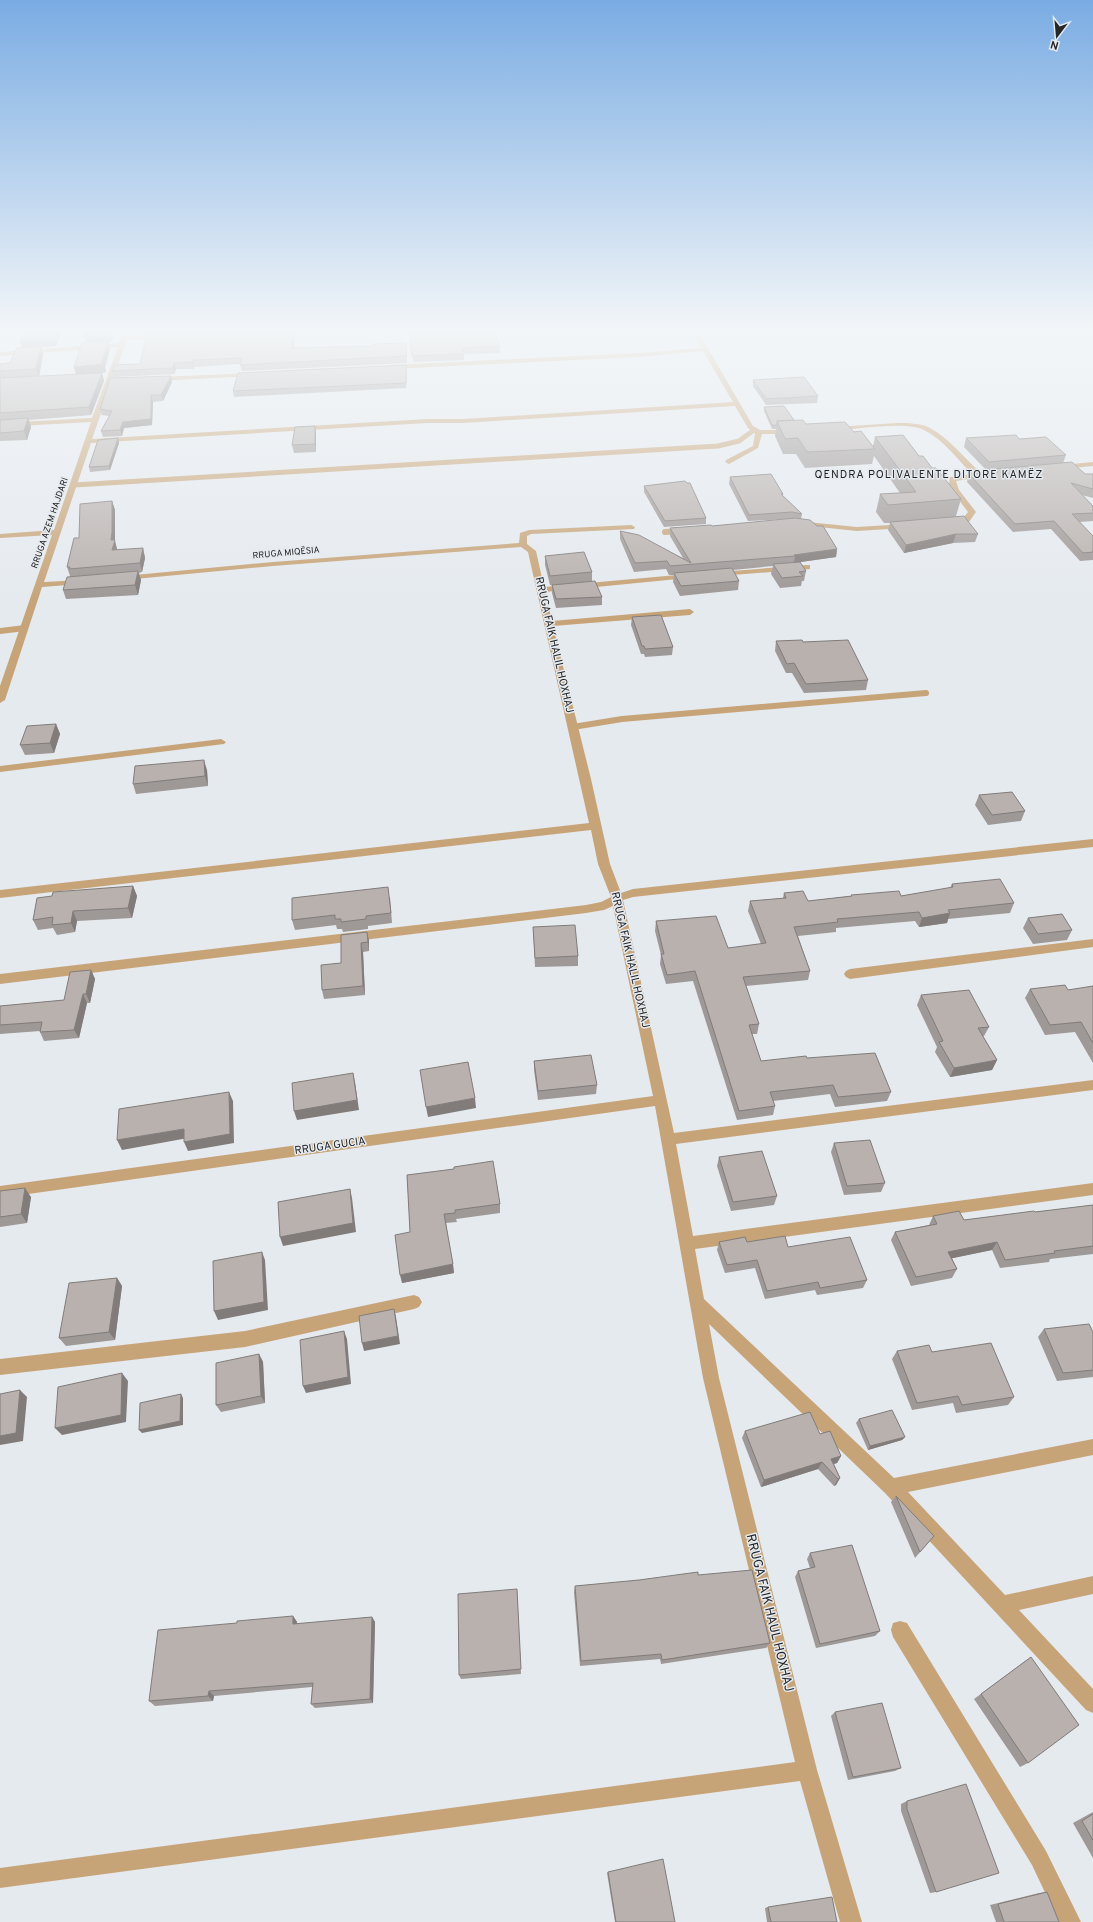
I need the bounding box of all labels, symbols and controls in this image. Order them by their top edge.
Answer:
north arrow [1037,16,1077,56]
text: N [1049,37,1060,52]
district label: QENDRA POLIVALENTE DITORE KAMËZ [815,467,1043,482]
street label: RRUGA AZEM HAJDARI [29,476,71,570]
street label: RRUGA MIQËSIA [252,544,320,561]
street label: RRUGA FAIK HALIL HOXHAJ [532,576,576,714]
street label: RRUGA FAIK HALIL HOXHAJ [608,891,652,1029]
street label: RRUGA GUCIA [294,1134,366,1158]
street label: RRUGA FAIK HAUL HOXHAJ [742,1532,796,1694]

